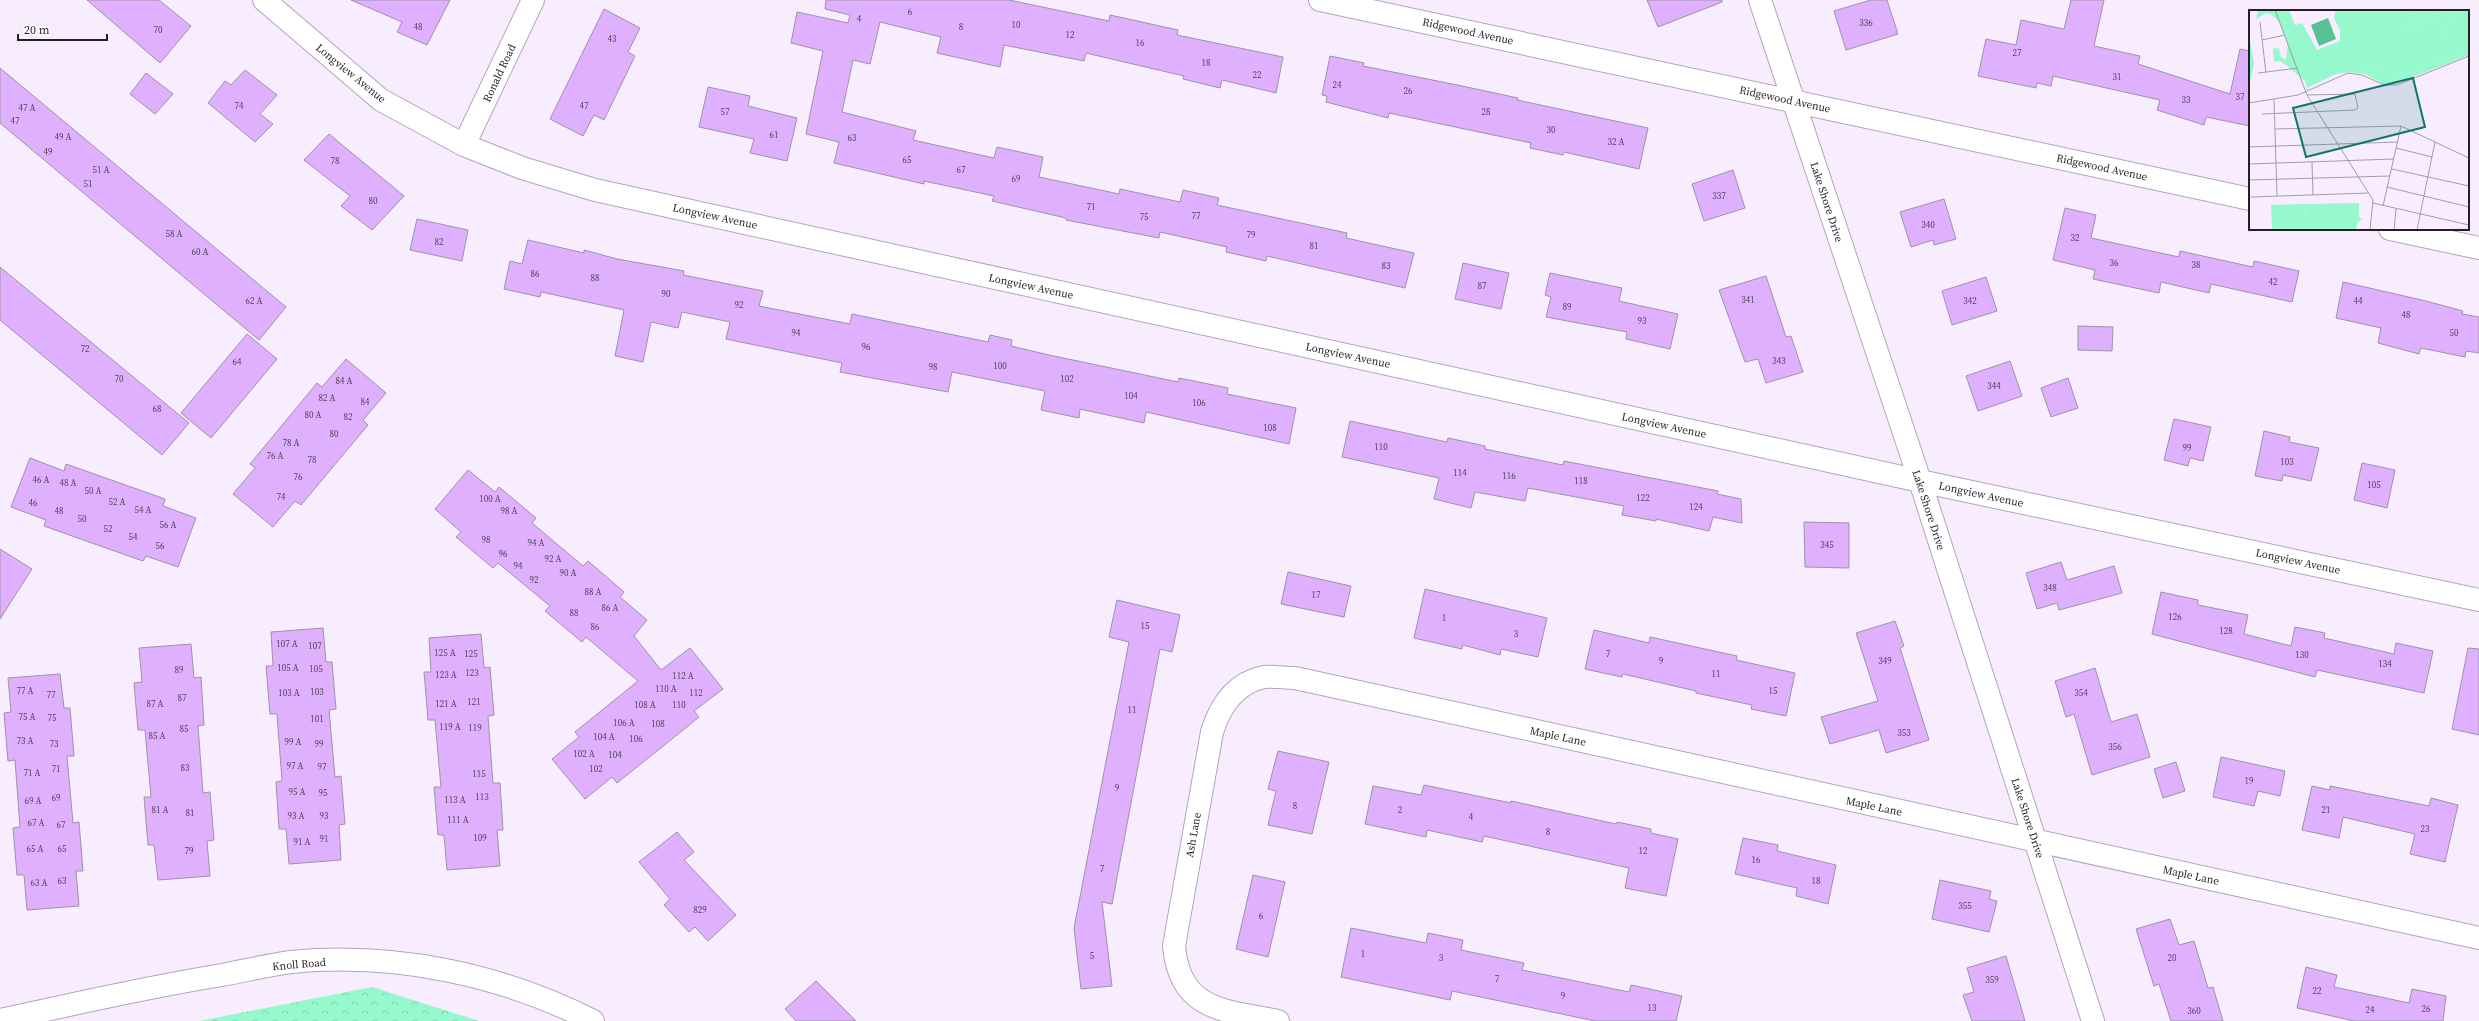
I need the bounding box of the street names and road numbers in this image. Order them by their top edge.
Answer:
street label: Ridgewood Avenue [1421,15,1515,49]
street label: Longview Avenue [312,40,389,107]
street label: Ronald Road [479,41,520,105]
street label: Ridgewood Avenue [1738,83,1832,117]
street label: Ridgewood Avenue [2055,151,2149,185]
street label: Lake Shore Drive [1806,160,1847,245]
street label: Longview Avenue [671,200,759,233]
street label: Longview Avenue [987,270,1075,303]
street label: Longview Avenue [1304,339,1392,372]
street label: Longview Avenue [1620,409,1708,442]
street label: Lake Shore Drive [1908,468,1949,553]
street label: Longview Avenue [1937,478,2025,511]
street label: Longview Avenue [2254,545,2342,578]
street label: Maple Lane [1528,723,1588,750]
street label: Lake Shore Drive [2007,776,2048,861]
street label: Maple Lane [1844,793,1904,820]
street label: Ash Lane [1182,811,1205,859]
street label: Maple Lane [2161,862,2221,889]
street label: Knoll Road [272,955,327,974]

